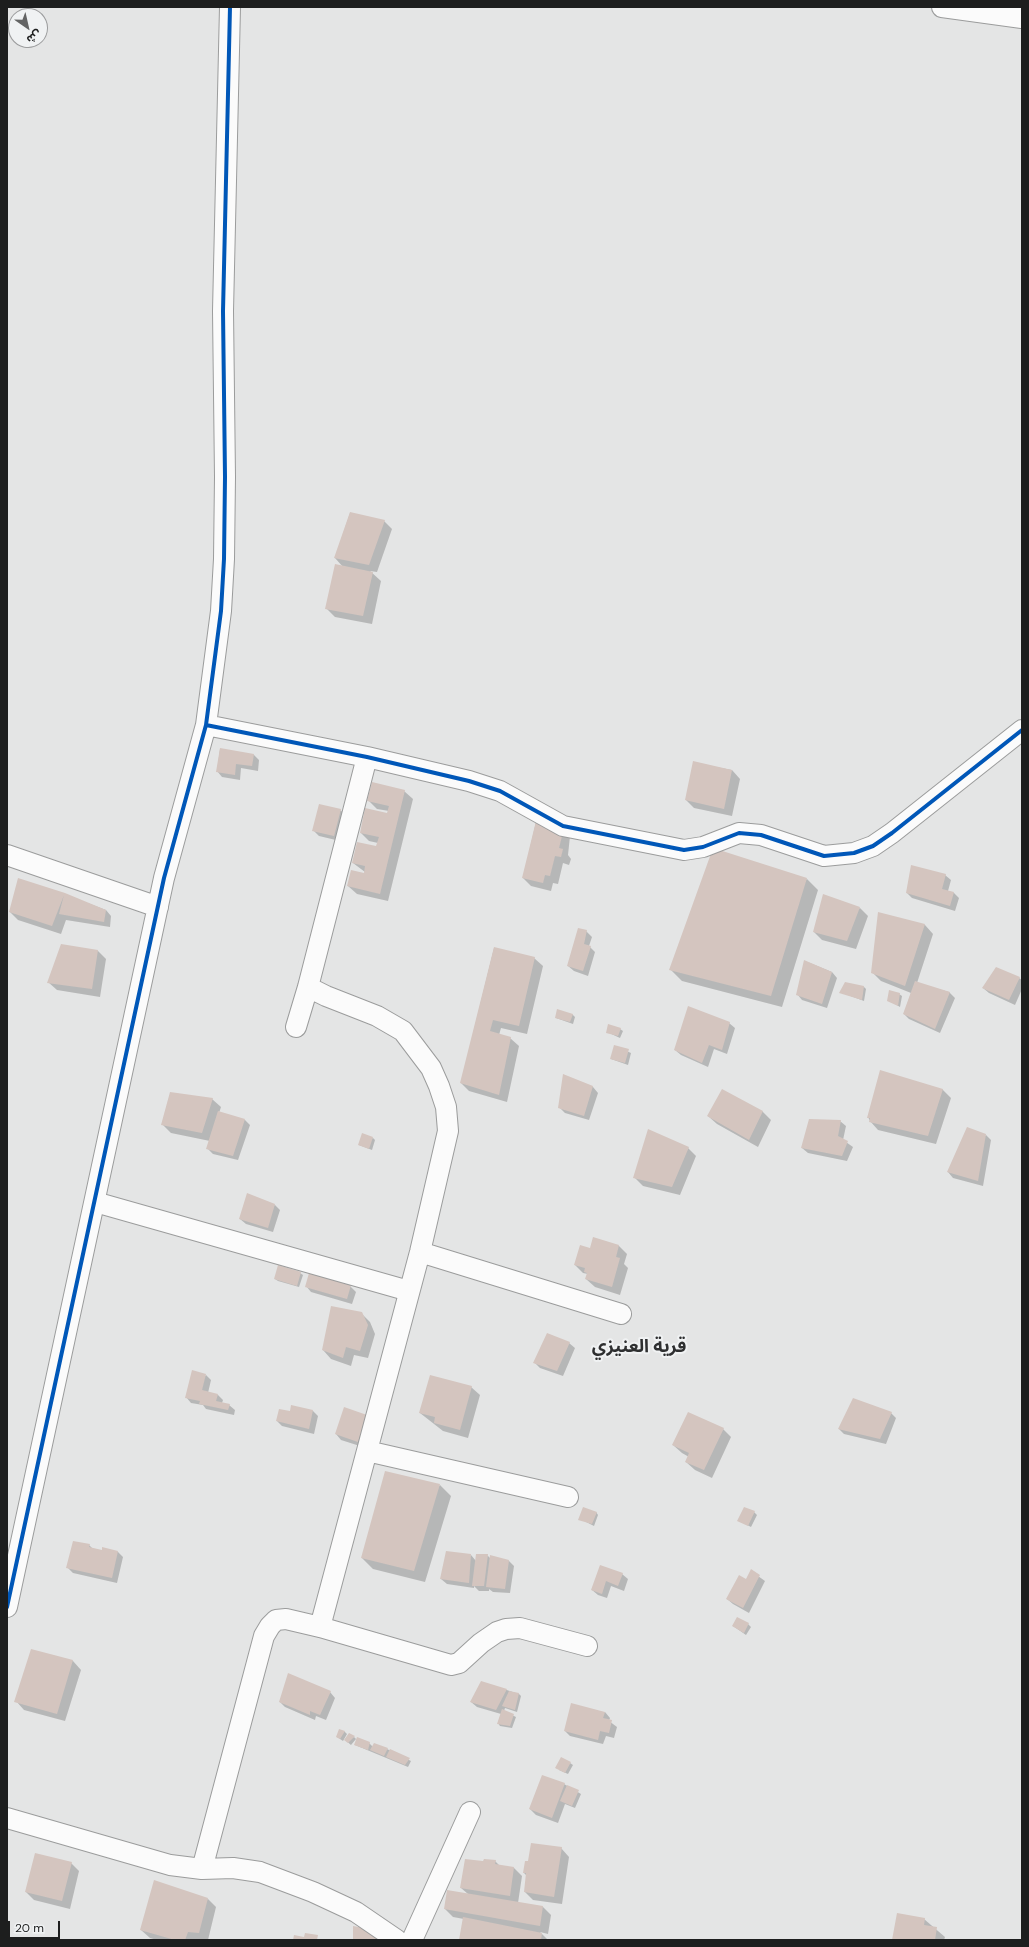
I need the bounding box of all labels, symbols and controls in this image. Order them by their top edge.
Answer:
north arrow [8,8,48,48]
text: ش [24,27,44,47]
district label: قرية العنيزي [592,1336,686,1358]
scale bar [10,1913,62,1939]
text: 20 m [15,1920,44,1936]

